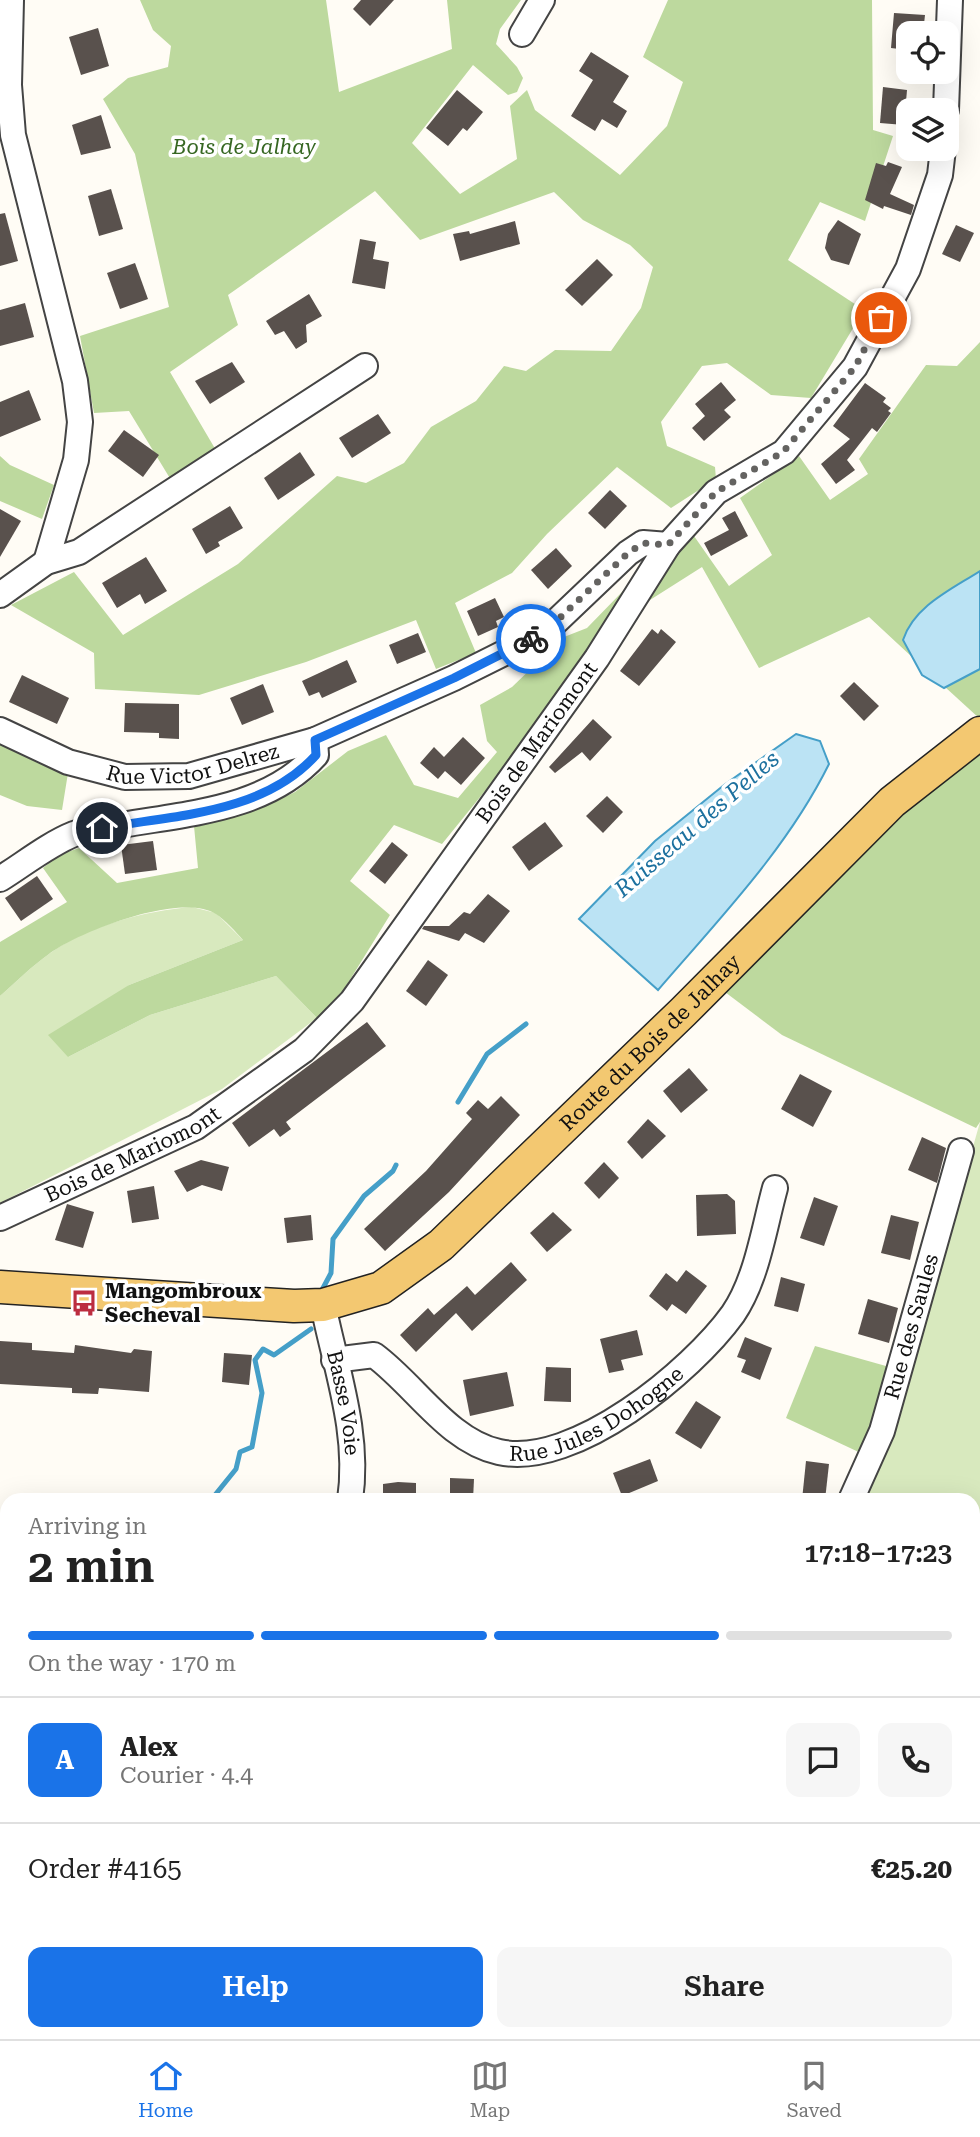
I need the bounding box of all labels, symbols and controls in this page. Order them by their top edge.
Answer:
map controls [896,21,959,161]
button: locate [896,21,959,84]
button: layers [896,98,959,161]
park label: Bois de Jalhay [171,135,316,159]
pin [851,288,911,348]
icon: bag [862,299,900,337]
courier [496,604,566,674]
icon: bike [512,620,550,658]
street label: Bois de Mariomont [471,657,602,828]
street label: Rue Victor Delrez [104,739,282,789]
water label: Ruisseau des Pelles [609,745,785,903]
pin [72,798,132,858]
icon: home [83,809,121,847]
street label: Route du Bois de Jalhay [555,949,746,1136]
street label: Bois de Mariomont [41,1101,225,1207]
street label: Rue des Saules [879,1251,943,1402]
place label: Mangombroux Secheval [105,1279,262,1327]
bus stop icon: Mangombroux Secheval [69,1288,99,1318]
street label: Basse Voie [322,1348,364,1456]
street label: Rue Jules Dohogne [509,1362,688,1466]
text: Arriving in [28,1513,147,1540]
text: 17:18–17:23 [804,1538,952,1568]
text: 2 min [28,1539,155,1593]
text: On the way · 170 m [28,1650,236,1677]
button: chat [786,1723,860,1797]
button: phone [878,1723,952,1797]
text: Alex [120,1732,178,1762]
text: A [56,1745,74,1775]
text: Courier · 4.4 [120,1762,253,1789]
text: Order #4165 [28,1854,182,1884]
text: €25.20 [871,1854,952,1884]
button: Help [28,1947,483,2027]
button: Share [497,1947,952,2027]
tab: Home [138,2057,193,2122]
tab: Map [470,2057,510,2122]
tab: Saved [787,2057,842,2122]

